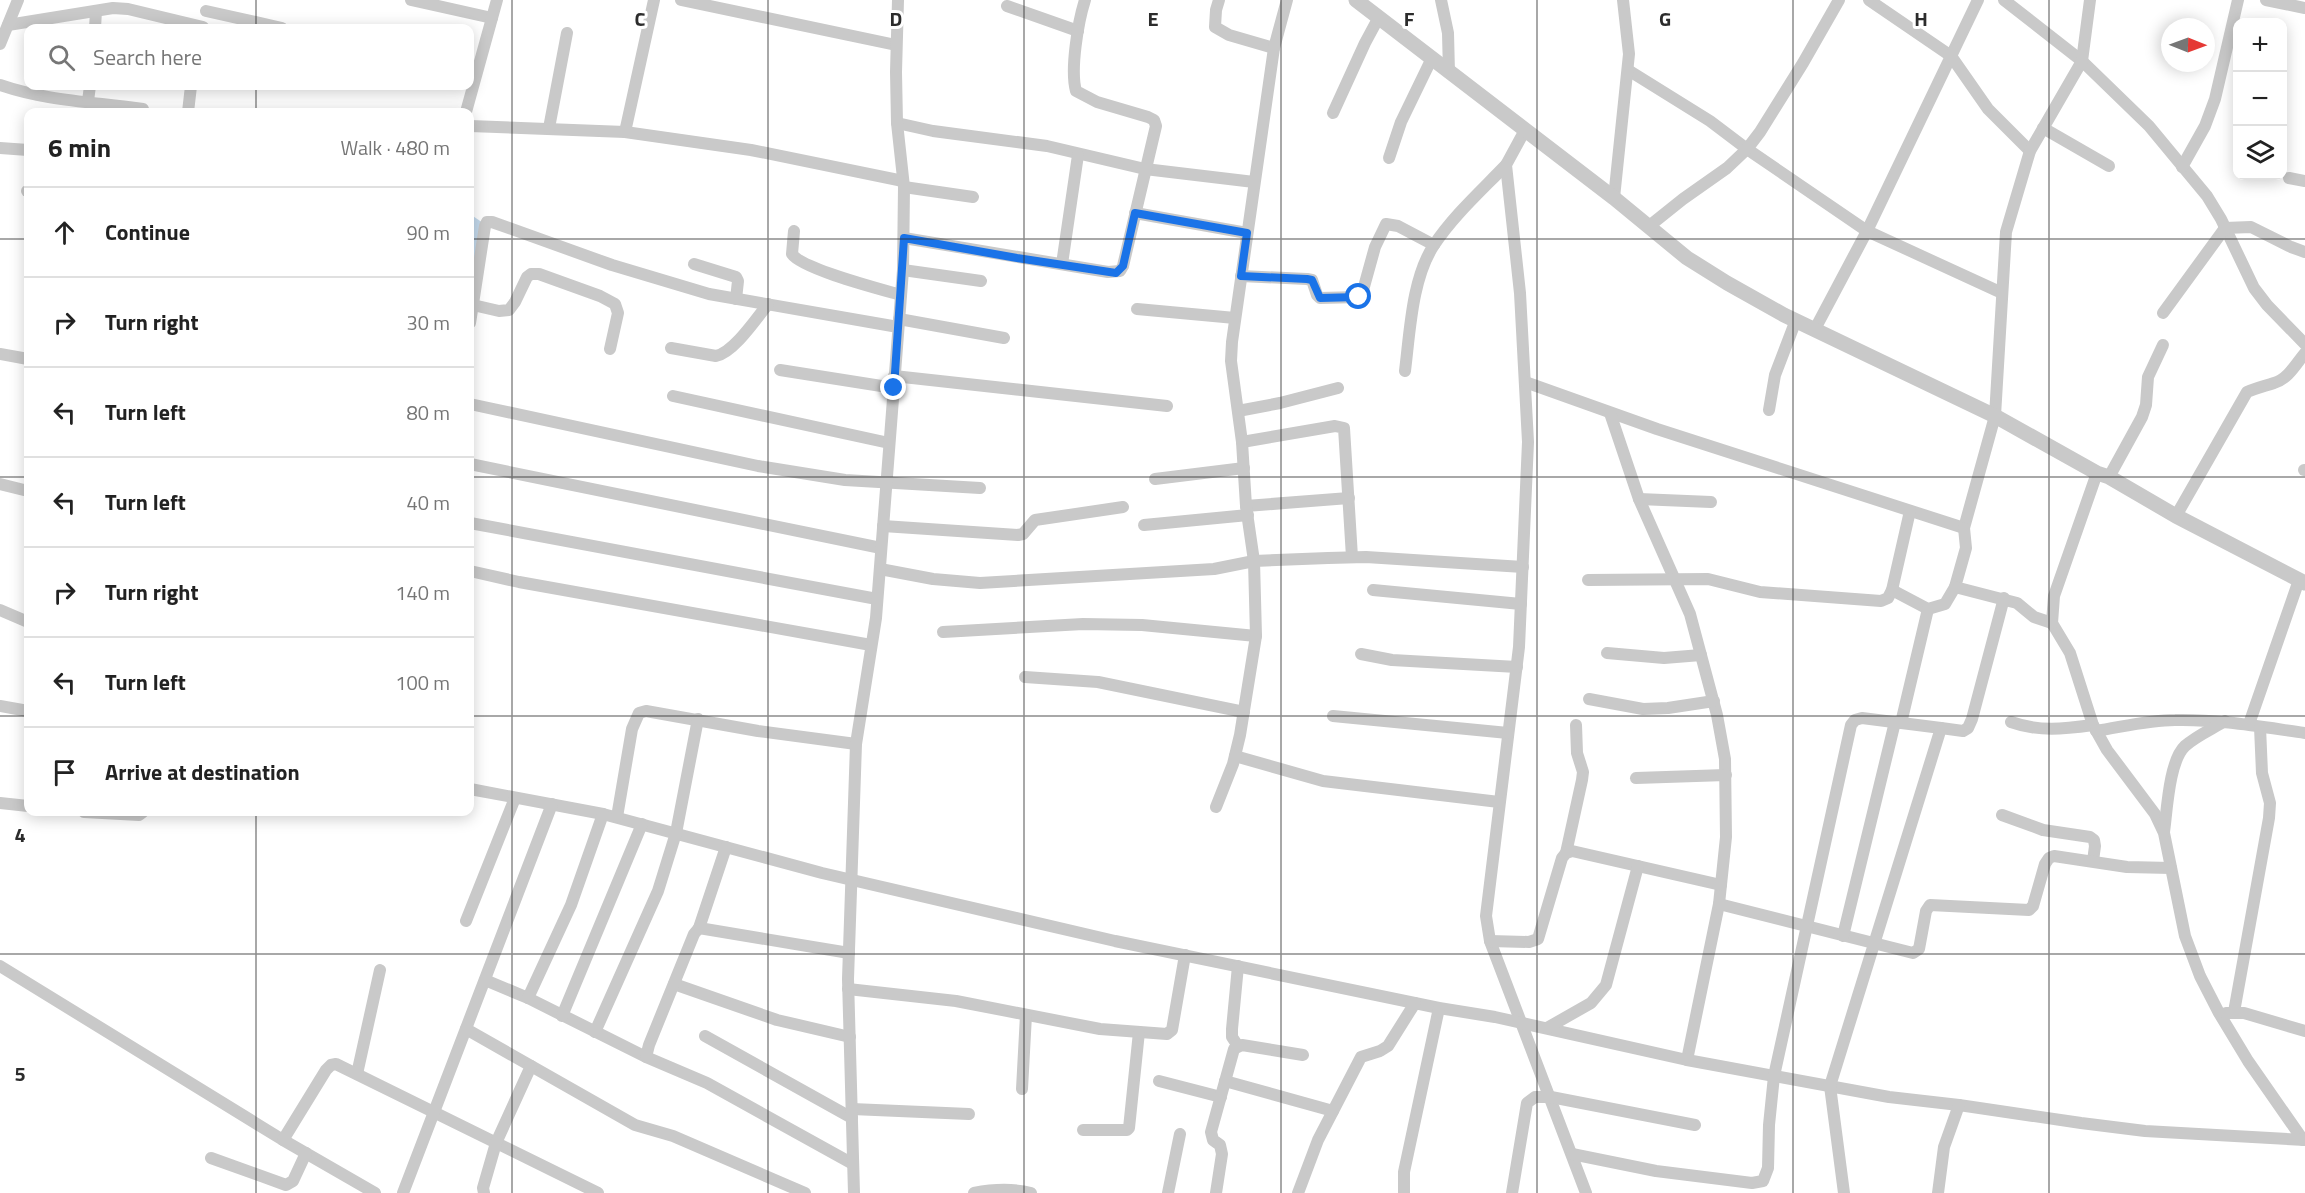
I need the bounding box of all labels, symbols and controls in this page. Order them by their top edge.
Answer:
text: C [635,3,646,34]
text: D [890,3,902,34]
text: E [1147,3,1159,34]
text: F [1404,3,1415,34]
text: G [1659,3,1671,34]
text: H [1914,3,1928,34]
north arrow [2161,18,2215,72]
map controls [2233,18,2287,180]
button: + [2233,18,2287,72]
search box [24,24,474,90]
text: Search here [93,40,202,74]
icon: search [45,41,78,74]
button: − [2233,72,2287,126]
button: layers [2233,126,2287,180]
text: 6 min [48,128,111,167]
text: Walk · 480 m [341,132,450,163]
text: Continue [105,215,190,249]
icon: ahead [48,216,81,249]
text: 90 m [406,217,450,248]
route start [1345,283,1371,309]
text: Turn right [105,305,199,339]
icon: right [48,306,81,339]
text: 30 m [406,307,450,338]
route end [880,374,906,400]
text: Turn left [105,395,186,429]
icon: left [48,396,81,429]
text: 80 m [406,397,450,428]
text: Turn left [105,485,186,519]
icon: left [48,486,81,519]
text: 40 m [406,487,450,518]
text: Turn right [105,575,199,609]
icon: right [48,576,81,609]
text: 140 m [395,577,450,608]
text: Turn left [105,665,186,699]
icon: left [48,666,81,699]
text: 100 m [395,667,450,698]
text: Arrive at destination [105,755,300,789]
icon: arrive [48,756,81,789]
text: 4 [14,819,26,850]
text: 5 [14,1058,26,1089]

